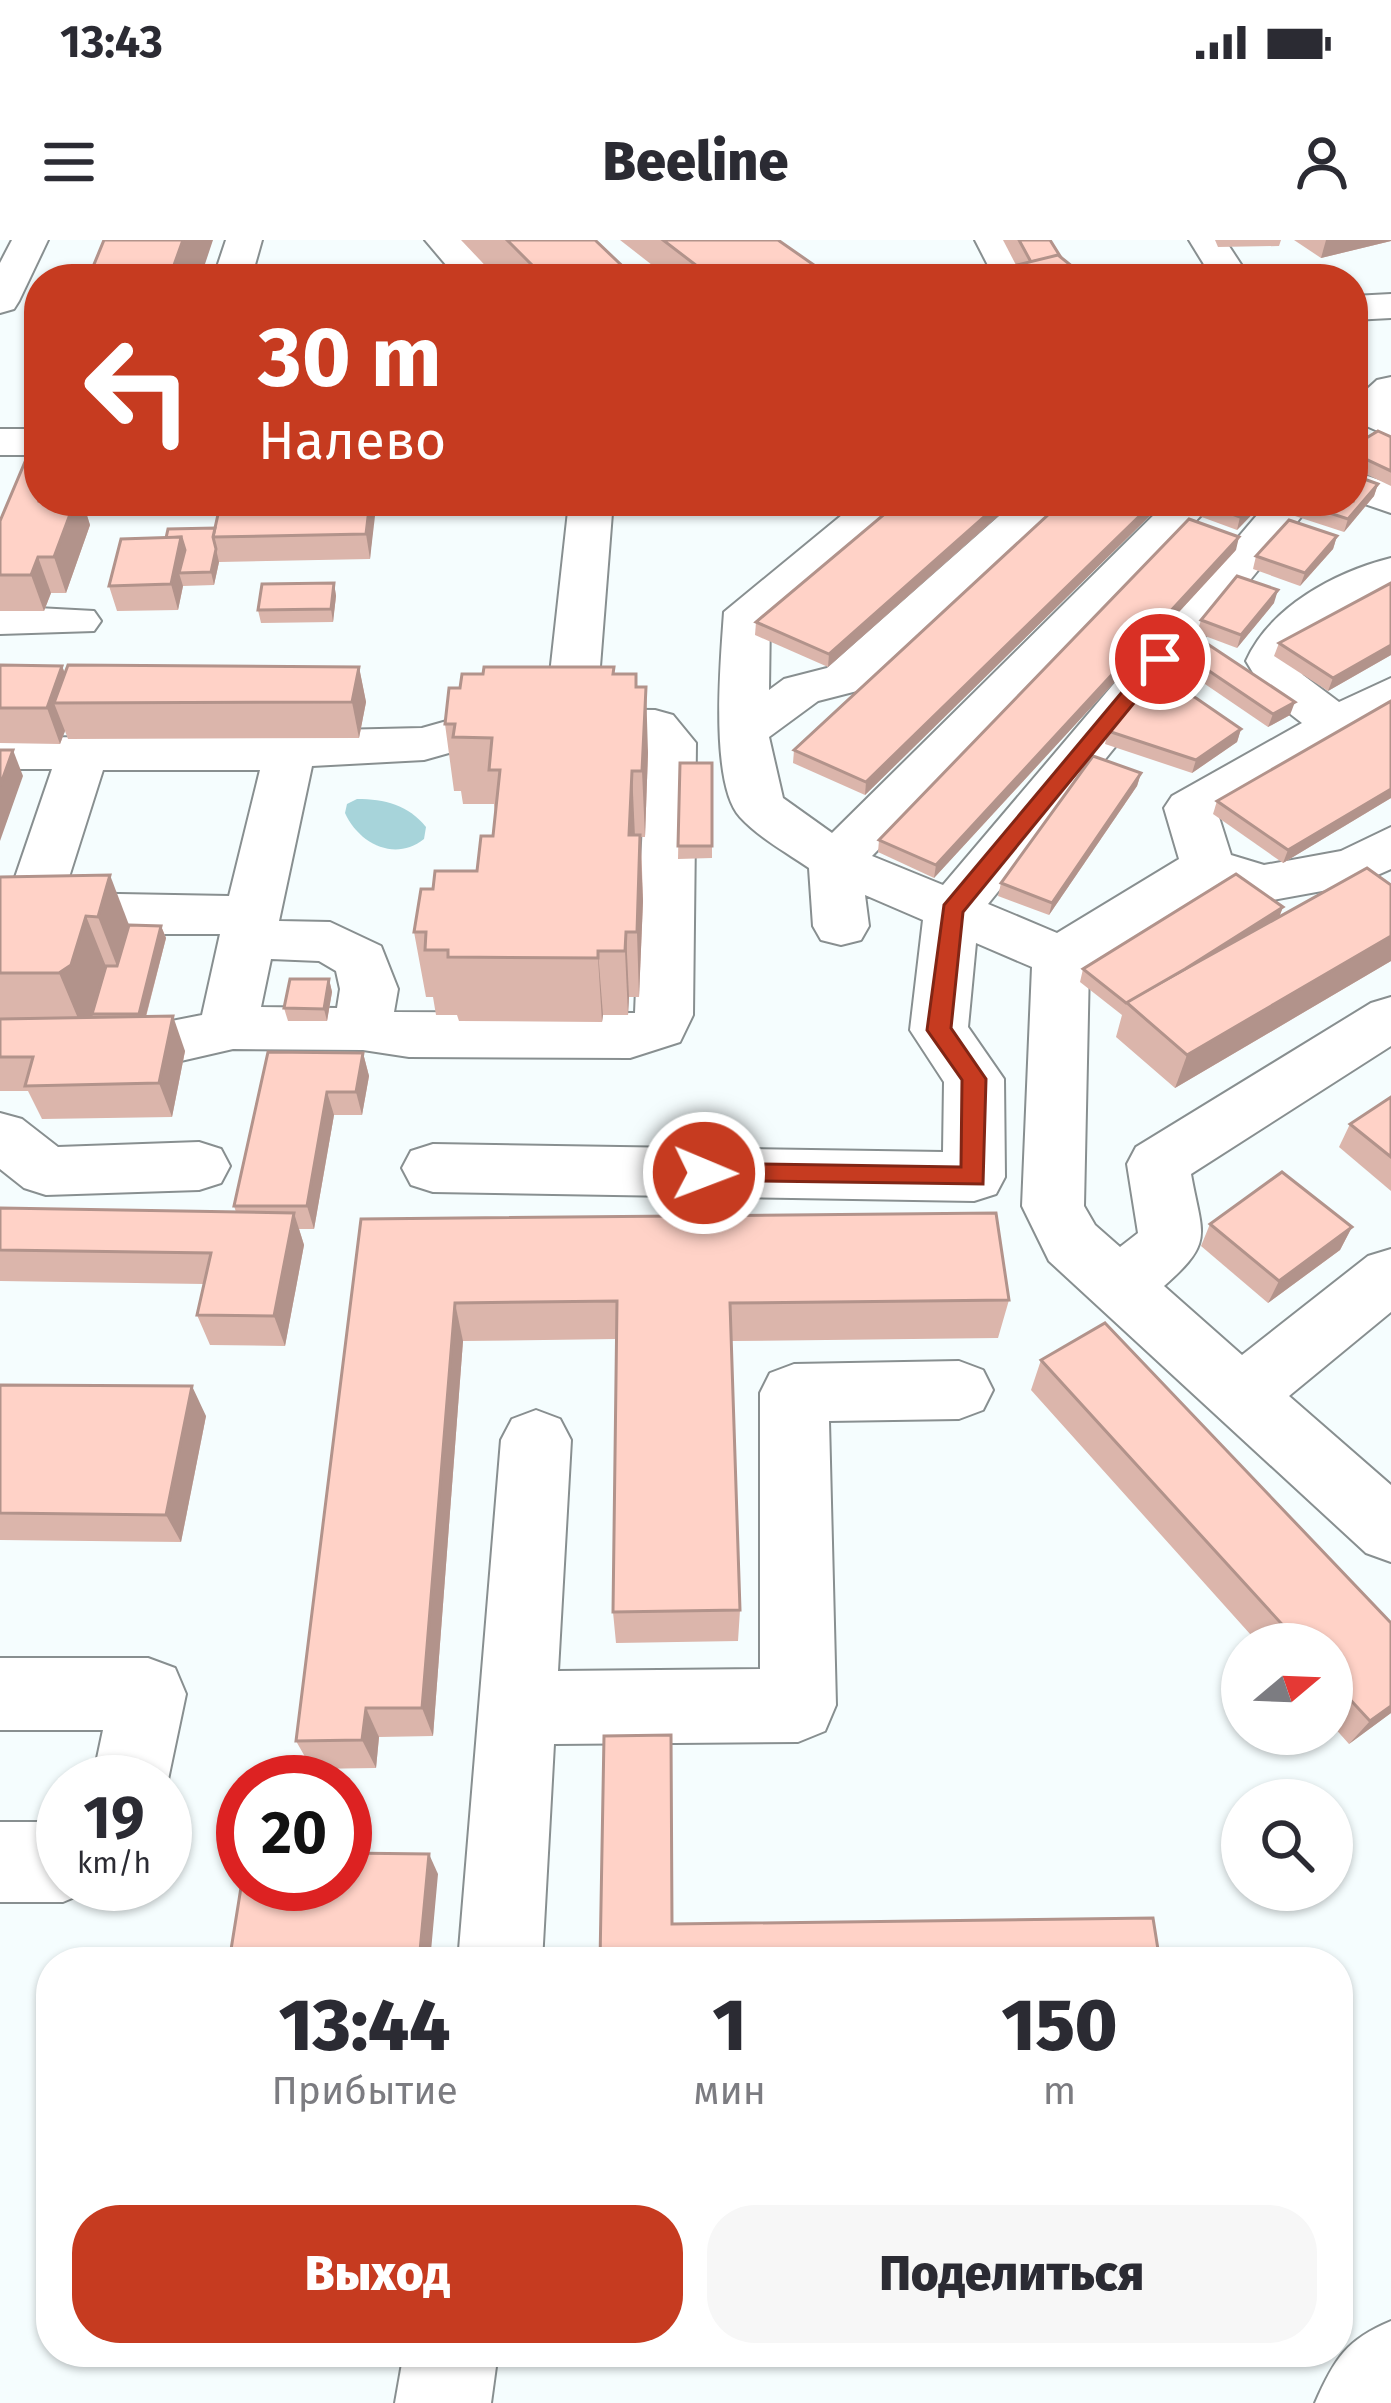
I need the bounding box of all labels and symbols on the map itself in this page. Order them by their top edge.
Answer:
pin [1109,608,1211,710]
position arrow [641,1110,767,1236]
north arrow [1221,1623,1353,1755]
speed limit sign: 20 [216,1755,372,1911]

